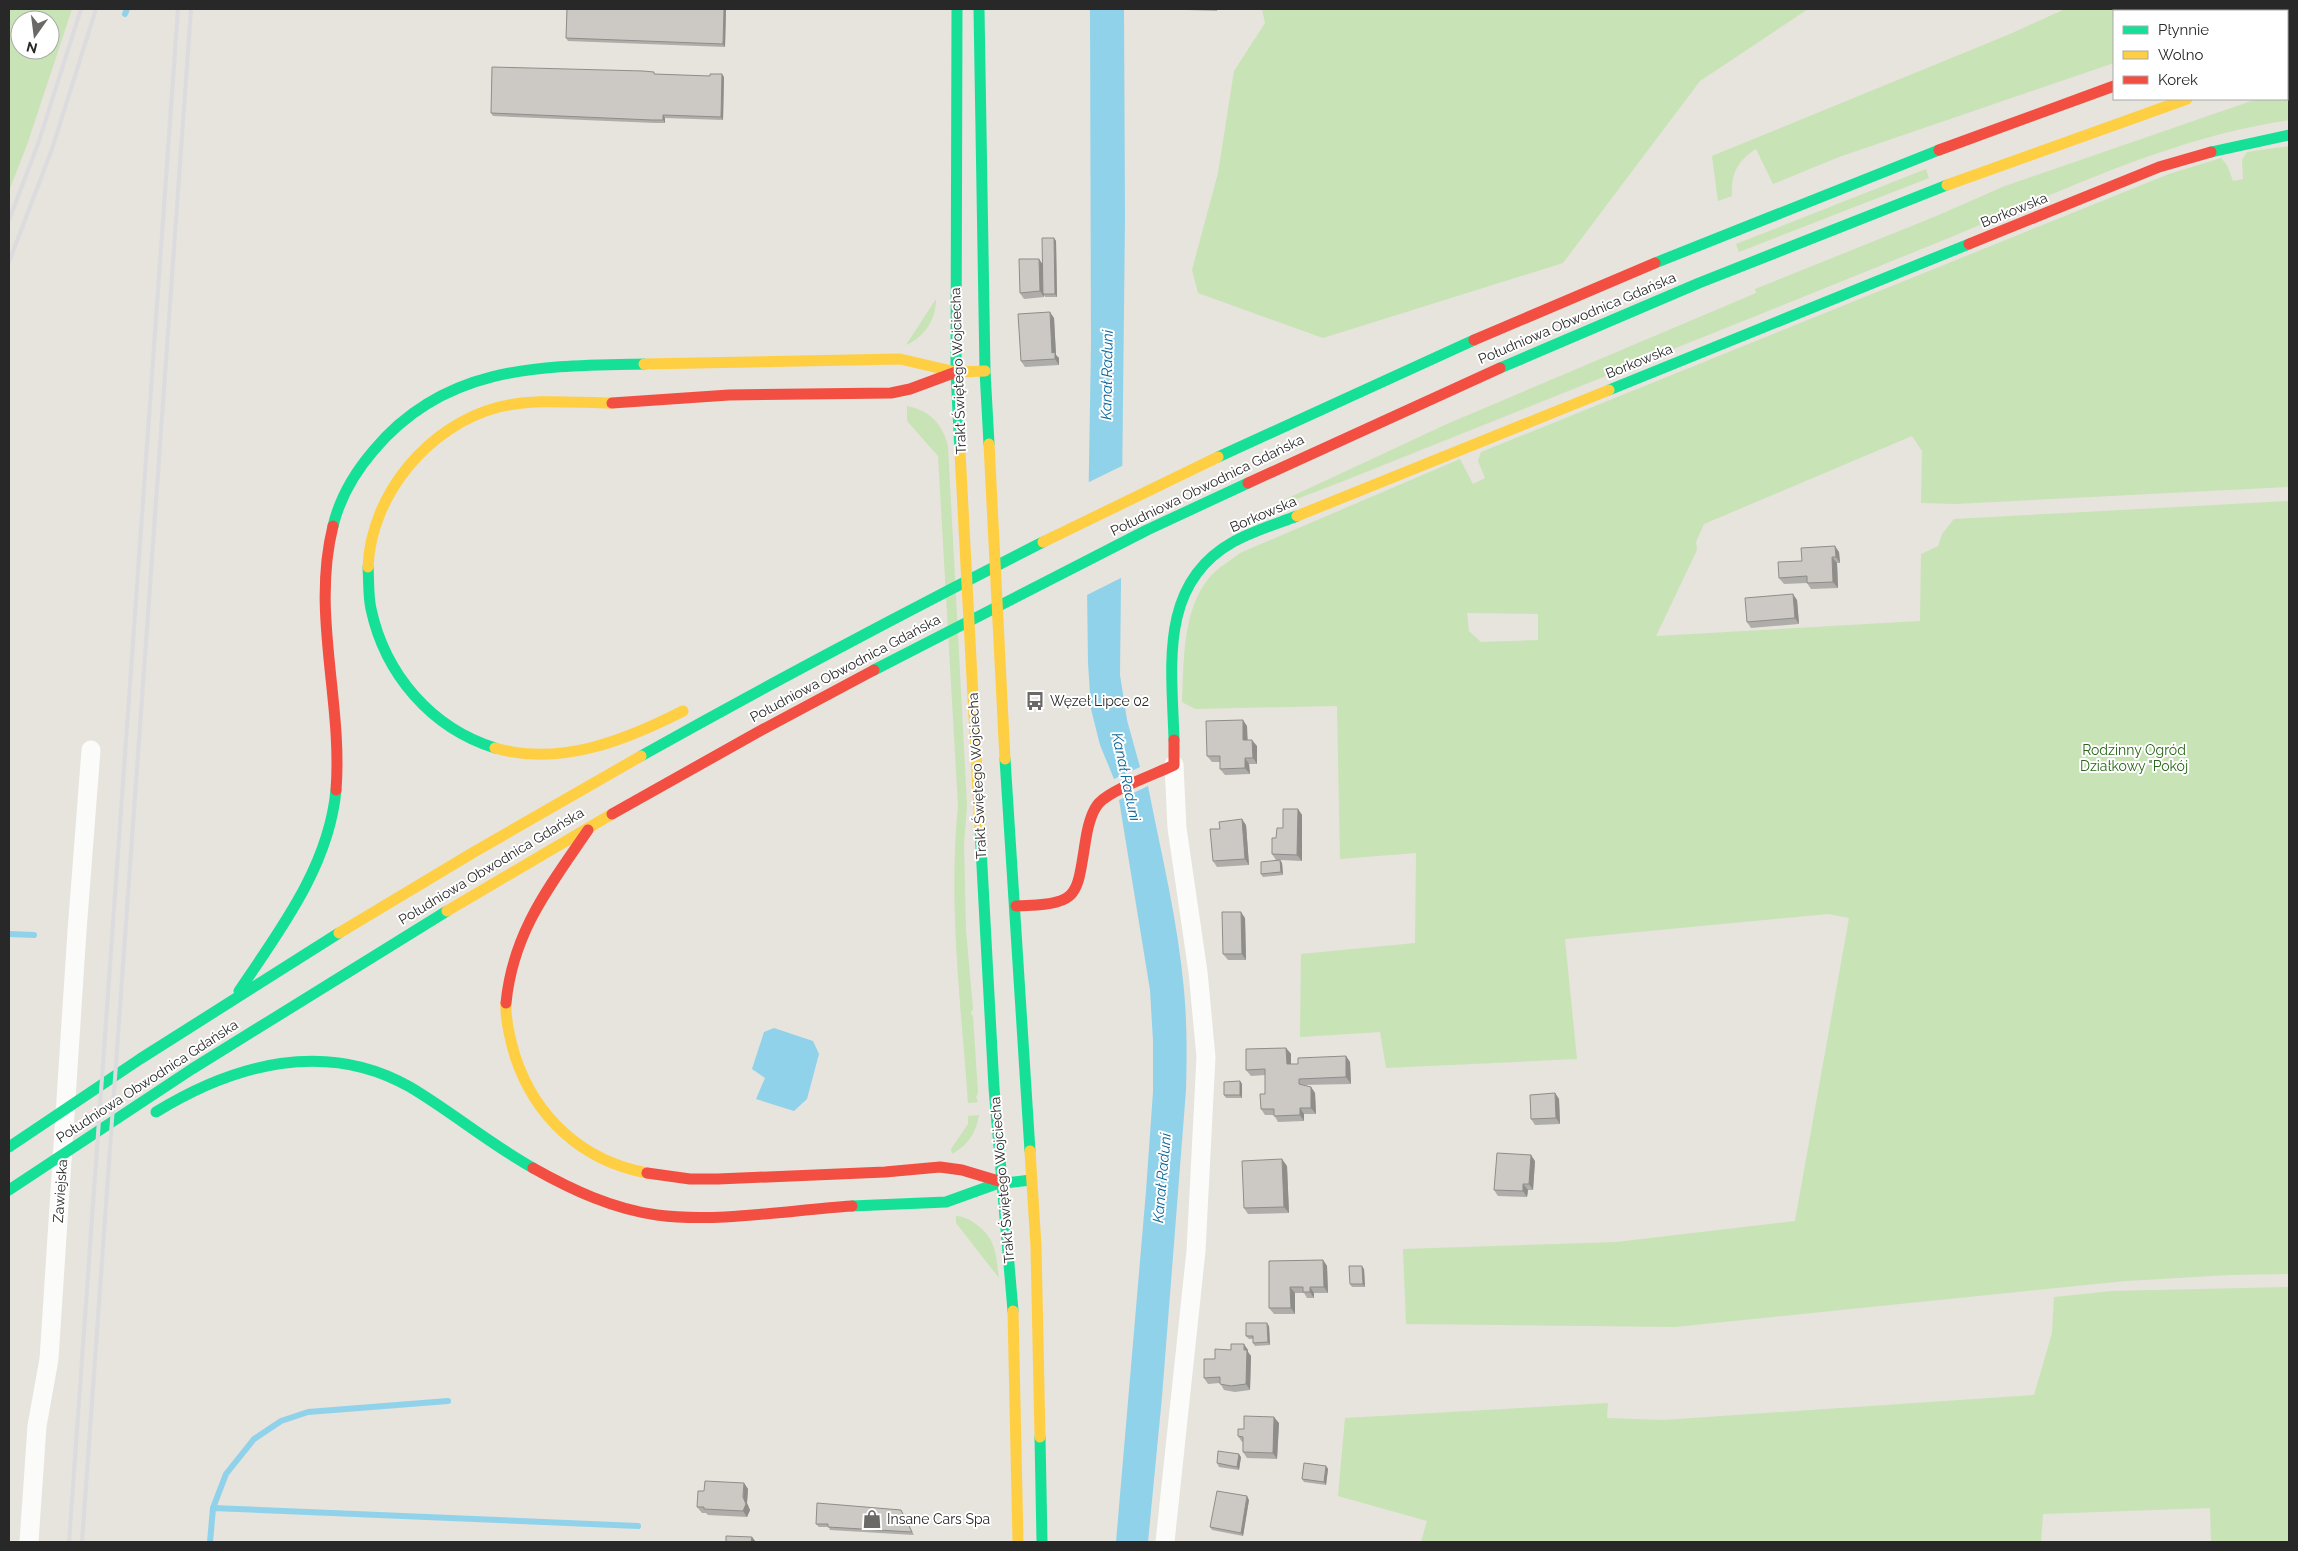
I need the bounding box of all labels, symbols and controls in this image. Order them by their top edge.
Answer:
north arrow [10,10,60,60]
legend [2113,10,2288,100]
text: Płynnie [2158,21,2209,39]
text: N [25,39,39,57]
text: Wolno [2158,46,2203,64]
text: Korek [2158,71,2198,89]
street label: Borkowska [1978,189,2050,231]
street label: Południowa Obwodnica Gdańska [1476,269,1678,367]
street label: Trakt Świętego Wojciecha [946,287,969,455]
water label: Kanał Raduni [1097,329,1117,420]
street label: Borkowska [1603,340,1675,382]
street label: Południowa Obwodnica Gdańska [1108,431,1306,539]
street label: Borkowska [1227,493,1299,535]
street label: Południowa Obwodnica Gdańska [747,611,943,725]
bus stop icon: Węzeł Lipce 02 [1024,690,1046,712]
street label: Trakt Świętego Wojciecha [964,692,989,860]
place label: Węzeł Lipce 02 [1050,693,1149,709]
water label: Kanał Raduni [1108,731,1144,824]
park label: Rodzinny Ogród Działkowy "Pokój [2080,742,2188,774]
street label: Południowa Obwodnica Gdańska [396,804,586,928]
street label: Południowa Obwodnica Gdańska [53,1016,241,1146]
street label: Trakt Świętego Wojciecha [986,1096,1017,1264]
water label: Kanał Raduni [1149,1132,1175,1224]
street label: Zawiejska [50,1159,70,1223]
shop icon: Insane Cars Spa [861,1508,883,1530]
place label: Insane Cars Spa [887,1511,990,1527]

